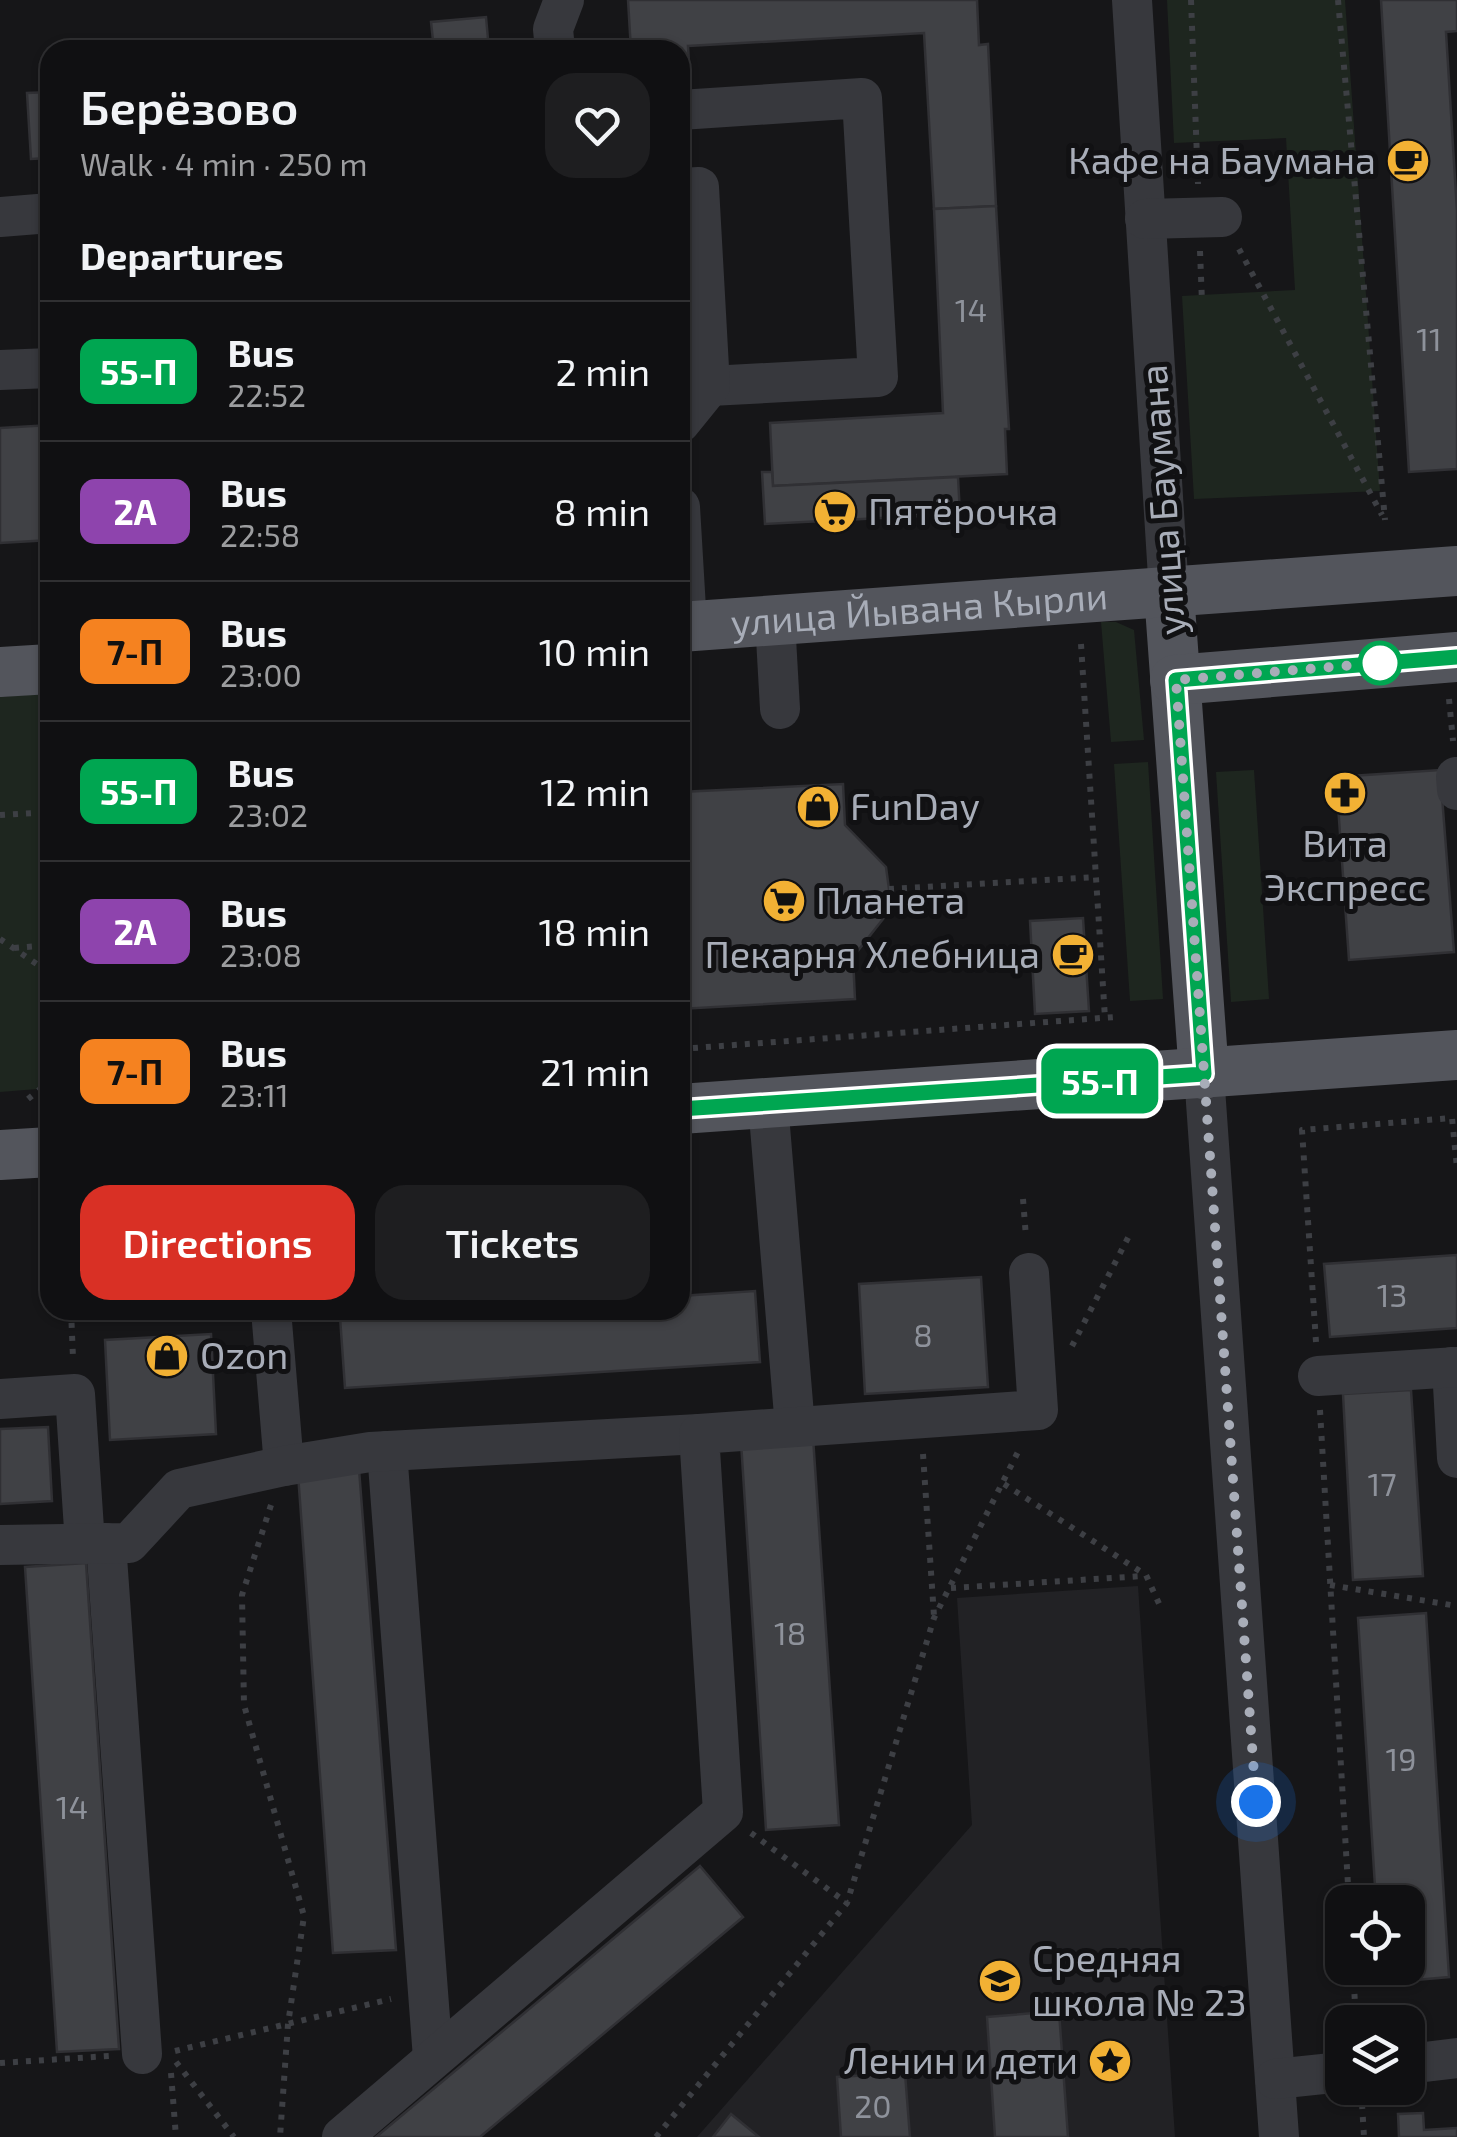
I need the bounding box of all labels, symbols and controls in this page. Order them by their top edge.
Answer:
button: heart [545,73,650,178]
text: Берёзово [80,77,299,135]
place label: Кафе на Баумана [1068,136,1376,182]
cafe icon: Кафе на Баумана [1385,138,1431,184]
text: Walk · 4 min · 250 m [80,144,368,182]
text: Departures [80,232,284,278]
house number: 14 [955,290,987,328]
house number: 11 [1416,319,1442,357]
text: Bus [227,329,294,375]
text: 2 min [555,348,650,394]
text: 55-П [100,350,177,392]
street label: улица Баумана [1129,363,1193,637]
text: 22:52 [227,375,306,413]
text: Bus [220,469,287,515]
place label: Пятёрочка [868,487,1058,533]
text: 8 min [554,488,650,534]
supermarket icon: Пятёрочка [812,489,858,535]
text: 2А [113,490,157,532]
text: 22:58 [220,515,300,553]
street label: улица Йывана Кырли [729,571,1109,644]
text: Bus [220,609,287,655]
text: 10 min [539,628,650,674]
text: 7-П [107,630,163,672]
unlabelled marker [1359,642,1401,684]
text: 23:00 [220,655,302,693]
text: Bus [227,749,294,795]
text: 12 min [540,768,650,814]
text: 55-П [100,770,177,812]
pharmacy icon: Вита Экспресс [1322,770,1368,816]
place label: FunDay [850,782,980,828]
shop icon: FunDay [795,784,841,830]
text: 23:02 [227,795,308,833]
place label: Вита Экспресс [1264,819,1426,909]
place label: Планета [816,876,965,922]
supermarket icon: Планета [761,878,807,924]
text: Bus [220,889,287,935]
text: 18 min [539,908,650,954]
text: 2А [113,910,157,952]
place label: Пекарня Хлебница [704,930,1040,976]
cafe icon: Пекарня Хлебница [1050,932,1096,978]
text: 23:08 [220,935,302,973]
text: Bus [220,1029,287,1075]
text: 21 min [540,1048,650,1094]
line badge: 55-П [1030,1048,1170,1114]
text: 7-П [107,1050,163,1092]
text: 55-П [1061,1060,1139,1102]
text: 23:11 [220,1075,289,1113]
button: Directions [80,1185,355,1300]
button: Tickets [375,1185,650,1300]
house number: 13 [1377,1275,1407,1313]
house number: 8 [913,1315,933,1353]
place label: Ozon [200,1331,288,1377]
shop icon: Ozon [144,1333,190,1379]
house number: 17 [1367,1464,1397,1502]
house number: 18 [774,1613,806,1651]
house number: 19 [1385,1739,1417,1777]
your location [1231,1777,1281,1827]
house number: 14 [56,1787,88,1825]
map controls [1325,1885,1425,2105]
button: locate [1325,1885,1425,1985]
place label: Средняя школа № 23 [1032,1934,1247,2024]
school or university icon: Средняя школа № 23 [977,1958,1023,2004]
button: layers [1325,2005,1425,2105]
place label: Ленин и дети [844,2036,1078,2082]
place icon: Ленин и дети [1087,2038,1133,2084]
house number: 20 [854,2086,892,2124]

